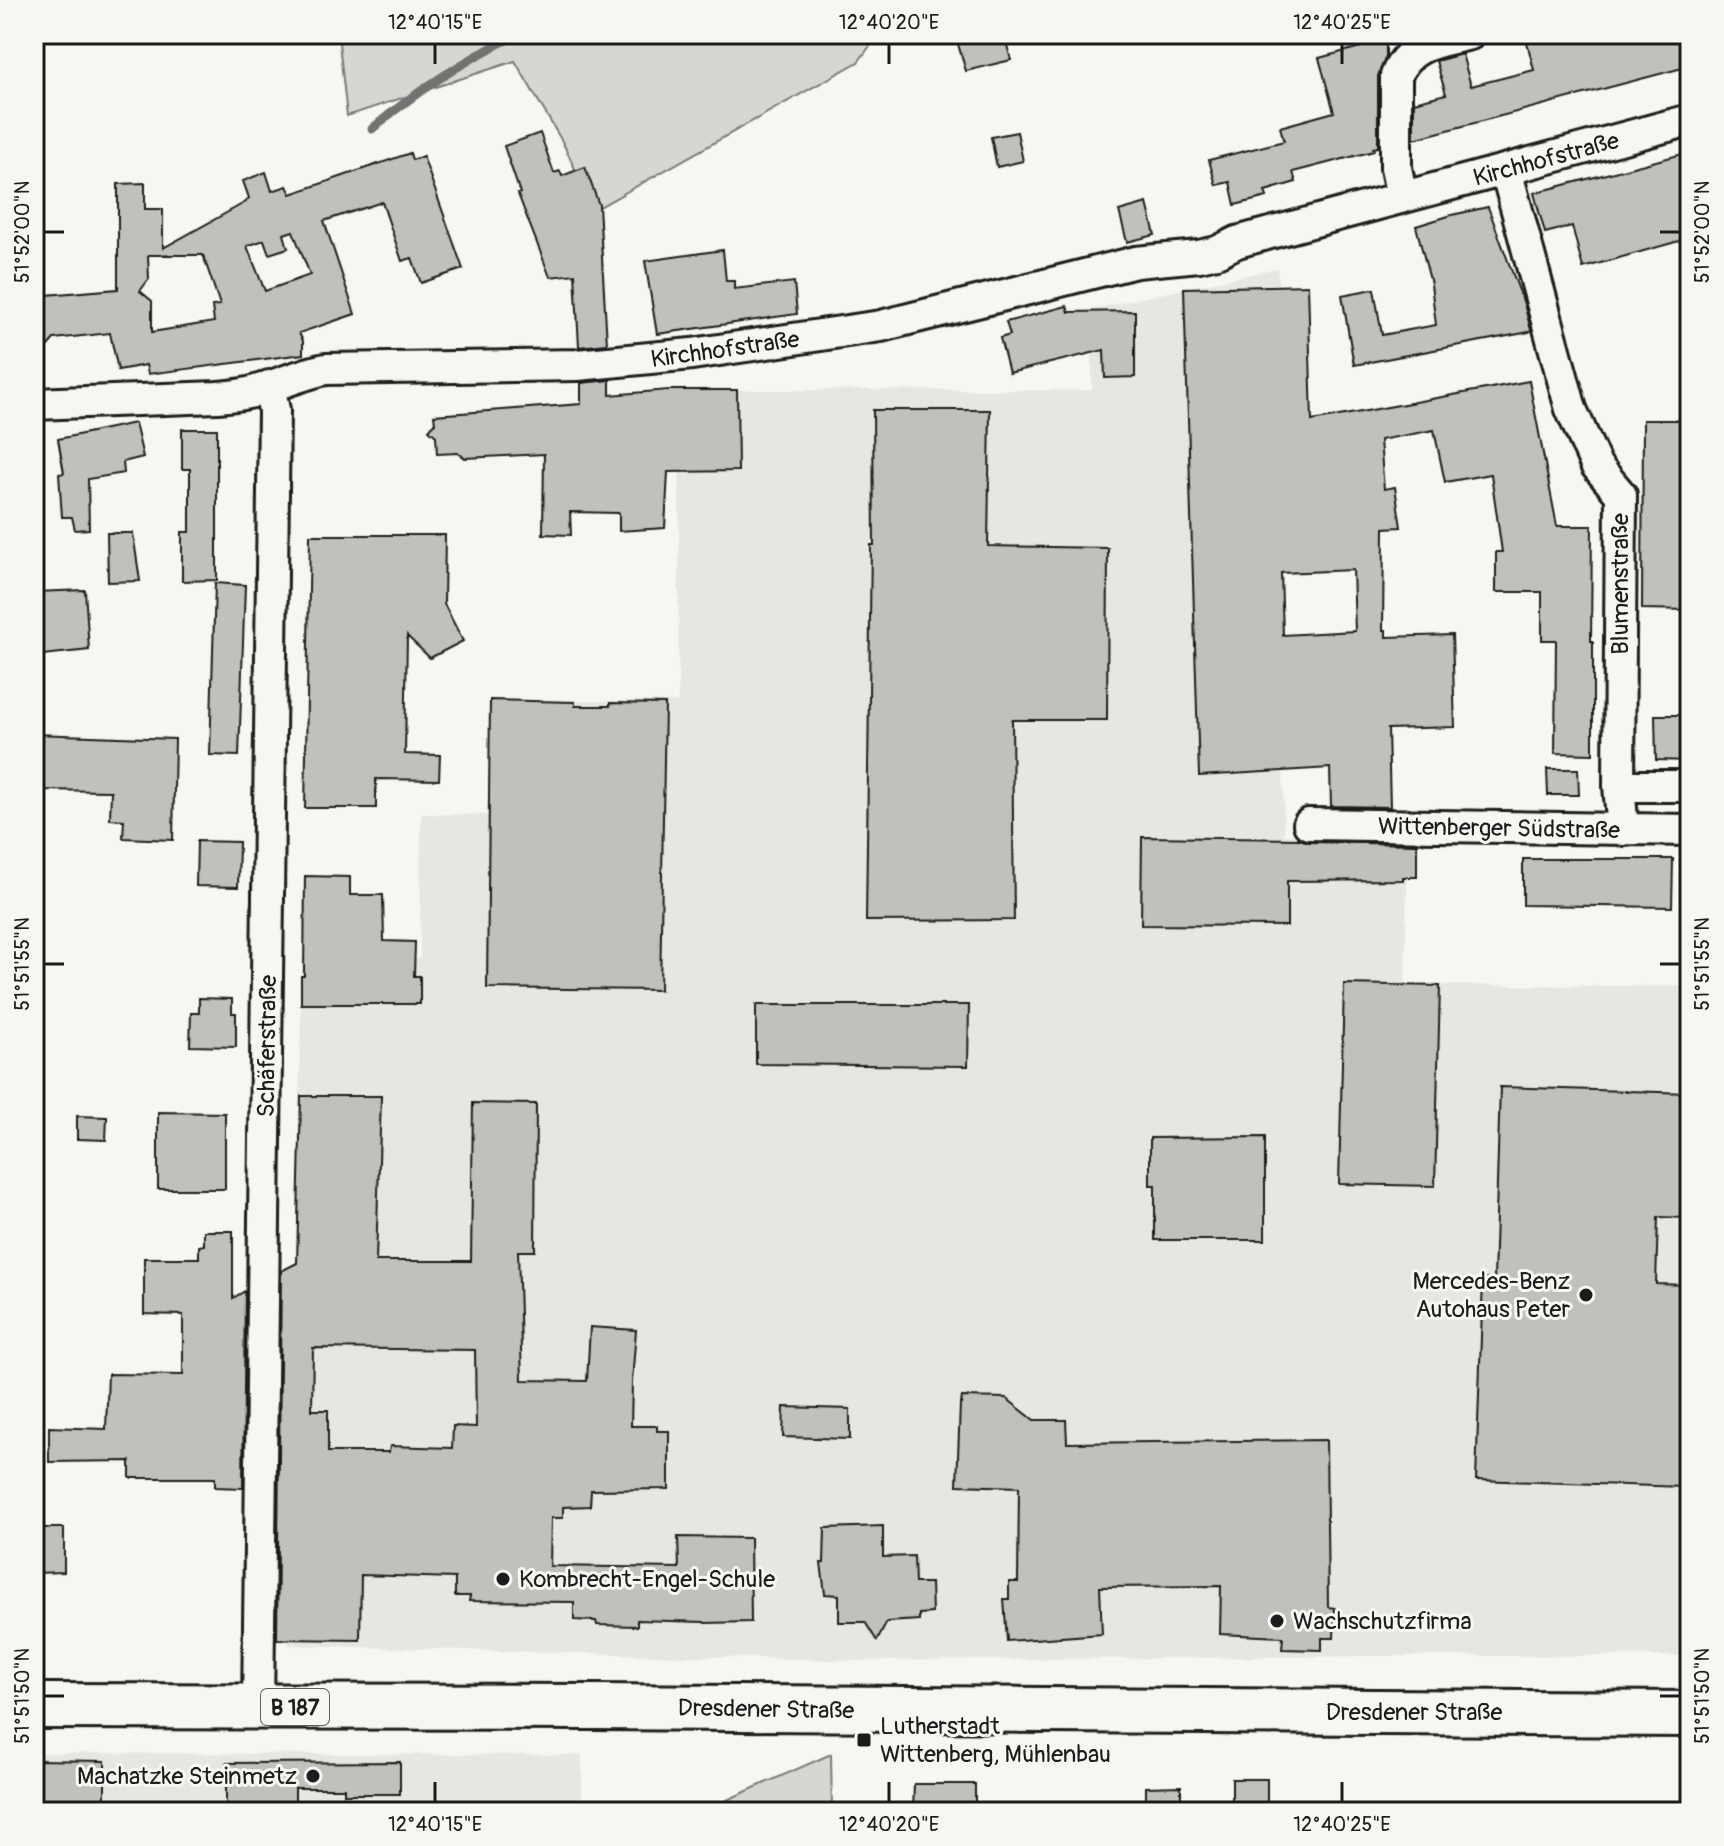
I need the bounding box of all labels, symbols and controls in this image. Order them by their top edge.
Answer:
text: 12°40'15"E [388,10,482,35]
text: 12°40'20"E [839,10,939,35]
text: 12°40'25"E [1293,10,1391,35]
street label: Kirchhofstraße [1470,126,1622,193]
text: 51°52'00"N [10,181,35,283]
text: 51°52'00"N [1690,181,1715,283]
street label: Kirchhofstraße [649,325,801,374]
street label: Blumenstraße [1606,513,1635,655]
street label: Wittenberger Südstraße [1378,812,1620,845]
text: 51°51'55"N [10,917,35,1011]
text: 51°51'55"N [1690,917,1715,1011]
street label: Schäferstraße [252,974,283,1118]
place label: Mercedes-Benz Autohaus Peter [1412,1267,1570,1324]
marker: Mercedes-Benz Autohaus Peter [1577,1286,1595,1304]
place label: Kombrecht-Engel-Schule [519,1565,775,1594]
marker: Kombrecht-Engel-Schule [494,1570,512,1588]
place label: Wachschutzfirma [1293,1607,1472,1636]
marker: Wachschutzfirma [1268,1612,1286,1630]
text: 51°51'50"N [10,1648,35,1744]
text: 51°51'50"N [1690,1648,1715,1744]
road number: B 187 [261,1689,329,1725]
street label: Dresdener Straße [677,1693,855,1726]
street label: Dresdener Straße [1326,1698,1502,1727]
place label: Lutherstadt Wittenberg, Mühlenbau [880,1712,1111,1769]
marker: Lutherstadt Wittenberg, Mühlenbau [855,1731,873,1749]
place label: Machatzke Steinmetz [77,1762,297,1791]
marker: Machatzke Steinmetz [304,1767,322,1785]
text: 12°40'15"E [388,1812,482,1837]
text: 12°40'20"E [839,1812,939,1837]
text: 12°40'25"E [1293,1812,1391,1837]

